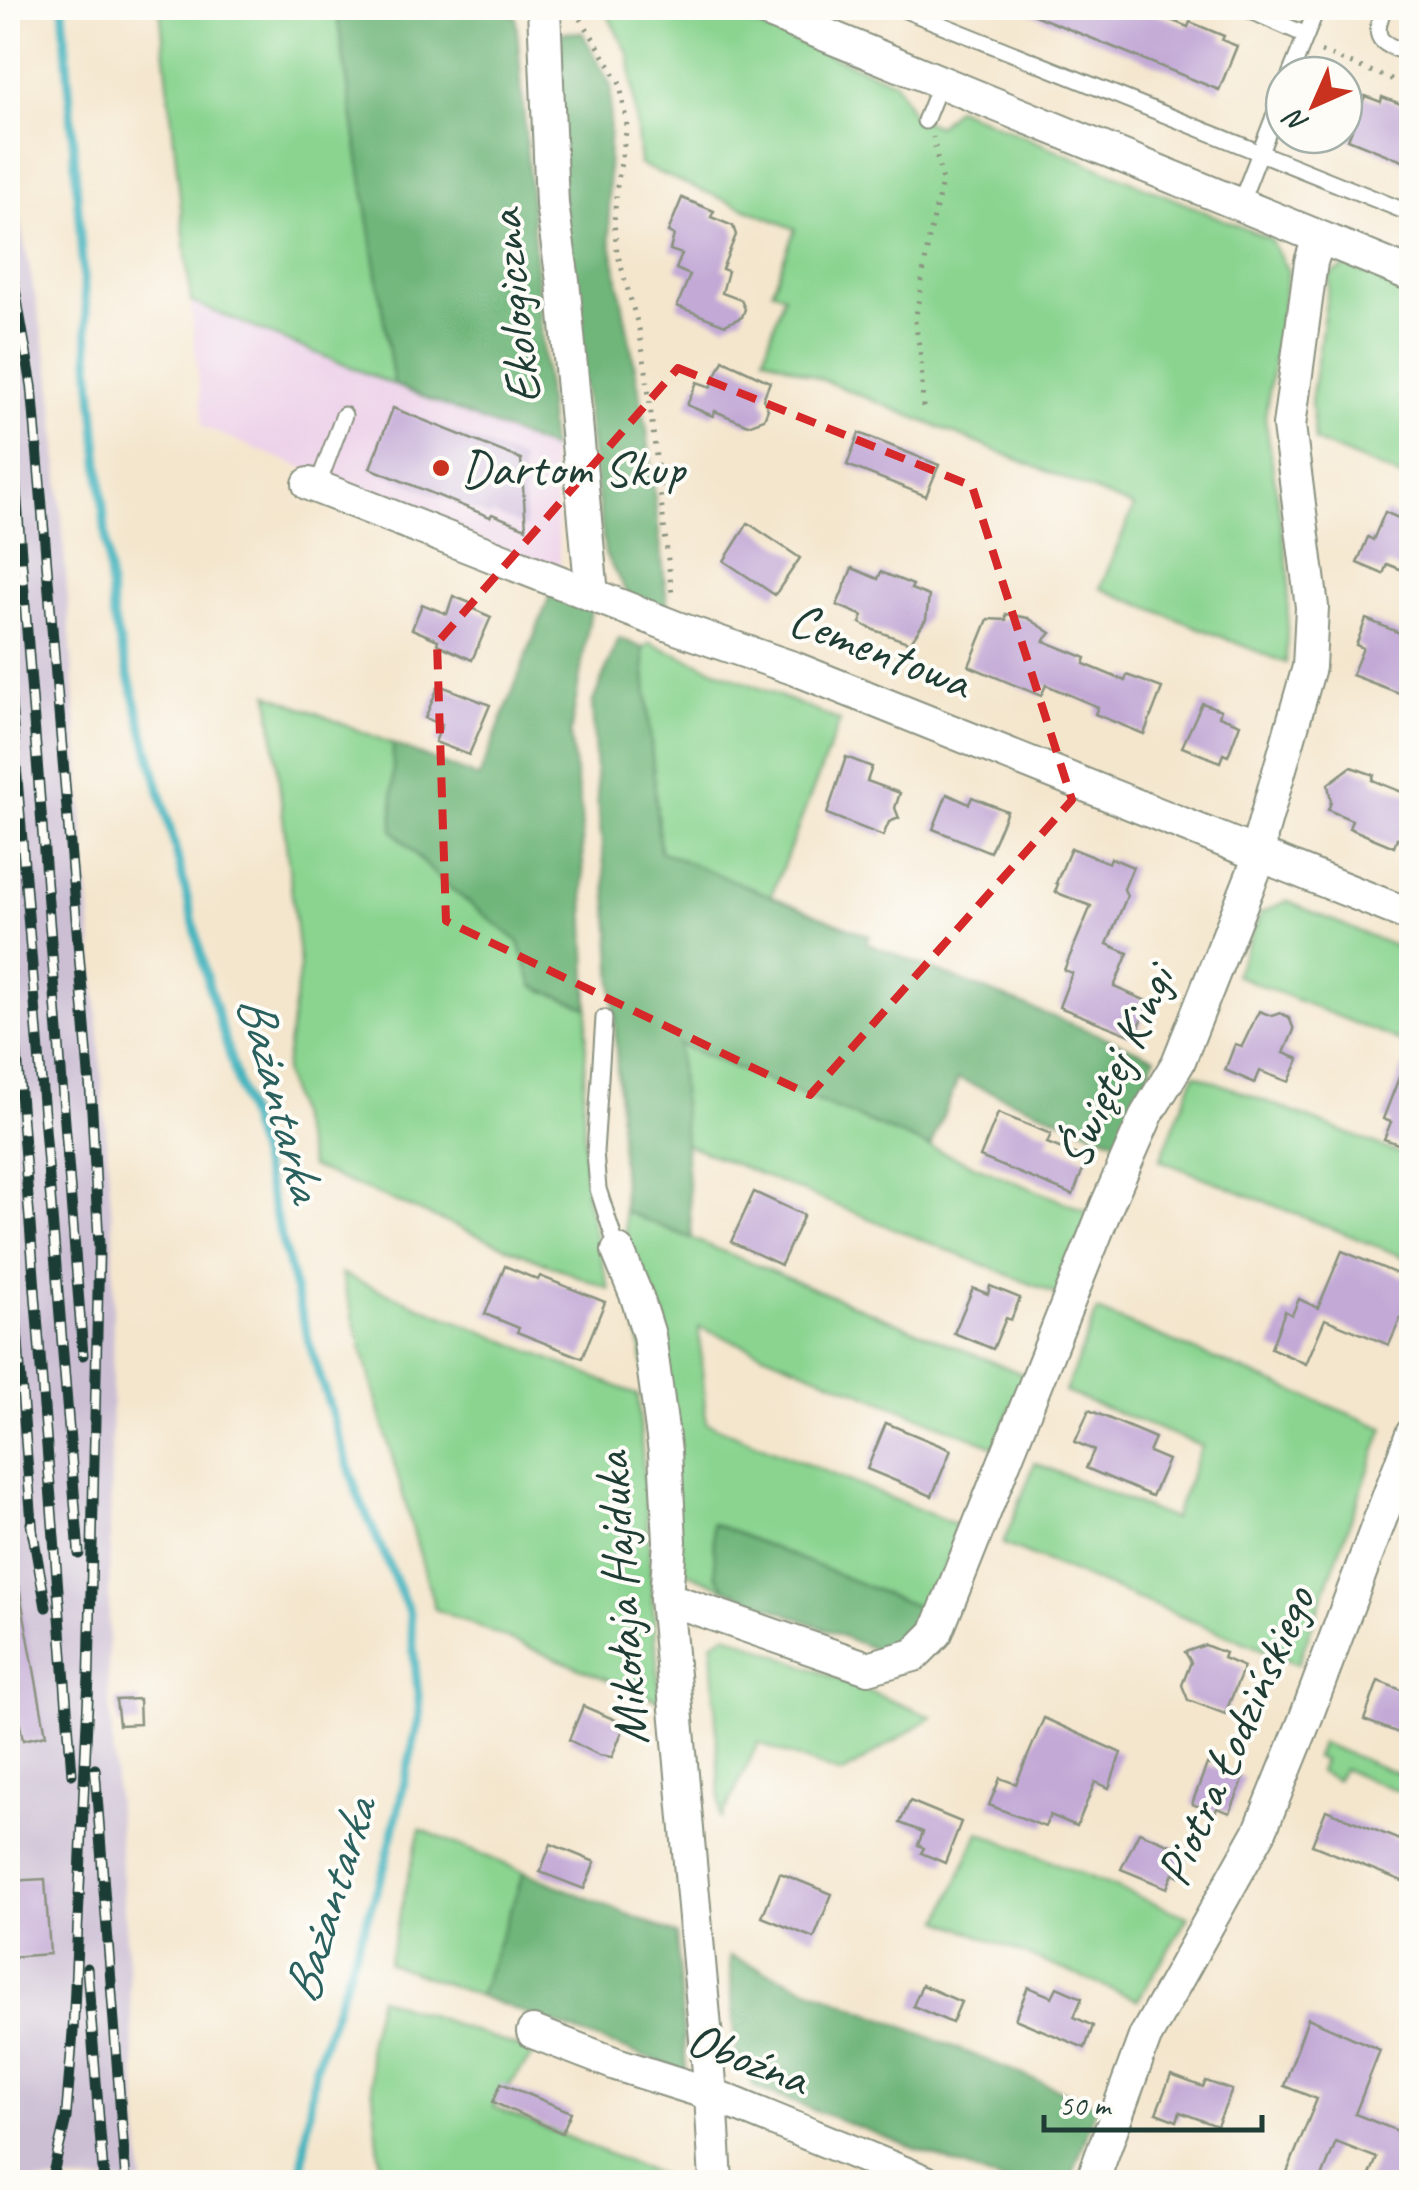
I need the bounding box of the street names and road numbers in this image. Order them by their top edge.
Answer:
street label: Ekologiczna [472,204,555,407]
street label: Cementowa [781,587,982,714]
street label: Świętej Kingi [1041,951,1191,1178]
street label: Mikołaja Hajduka [579,1448,663,1747]
street label: Piotra Łodzińskiego [1141,1575,1330,1895]
street label: Oboźna [679,2006,820,2111]

